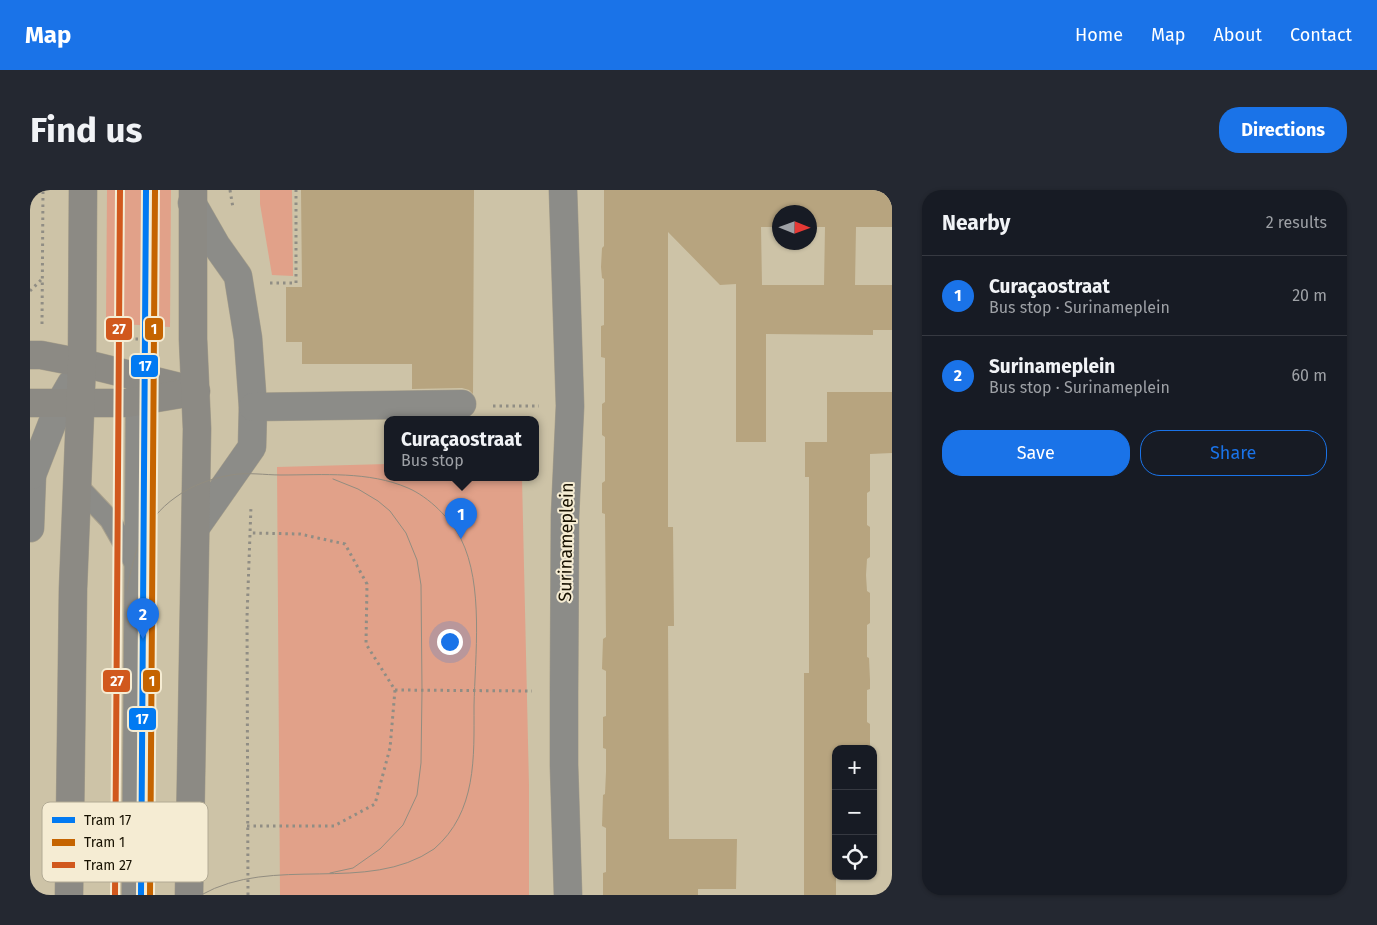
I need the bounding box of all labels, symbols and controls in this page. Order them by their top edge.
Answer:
text: Map [25,21,71,49]
text: Home [1075,24,1123,46]
text: Map [1151,24,1185,46]
text: About [1213,24,1262,46]
text: Contact [1290,24,1352,46]
button: Directions [1219,107,1347,153]
text: Find us [30,109,142,151]
north arrow [772,205,817,250]
text: Nearby [942,210,1010,236]
text: 2 results [1266,213,1327,232]
text: Curaçaostraat [989,275,1110,298]
text: 1 [954,286,962,305]
text: 20 m [1292,286,1327,305]
text: Bus stop · Surinameplein [989,298,1170,317]
line badge: 27 [105,317,133,341]
line badge: 1 [144,317,164,341]
text: 27 [112,321,126,338]
text: 1 [151,321,157,338]
line badge: 17 [130,354,159,378]
text: Surinameplein [989,355,1115,378]
text: 17 [138,358,152,375]
text: 2 [954,366,962,385]
text: 60 m [1292,366,1327,385]
text: Bus stop · Surinameplein [989,378,1170,397]
popup [384,416,539,481]
text: Curaçaostraat [401,428,522,451]
button: Save [942,430,1130,476]
button: Share [1140,430,1327,476]
text: Bus stop [401,451,464,470]
street label: Surinameplein [554,482,578,602]
pin: 1 [445,498,477,539]
pin: 2 [127,598,159,639]
your location [437,629,463,655]
line badge: 27 [102,669,131,693]
line badge: 1 [142,669,161,693]
text: 27 [110,673,124,690]
text: 1 [149,673,155,690]
line badge: 17 [128,707,157,731]
text: 17 [135,711,149,728]
map controls [832,745,877,880]
button: + [832,745,877,790]
button: − [832,790,877,835]
legend [42,802,208,882]
text: Tram 17 [84,812,131,829]
text: Tram 1 [84,834,125,851]
button: locate [832,835,877,880]
text: Tram 27 [84,857,132,874]

